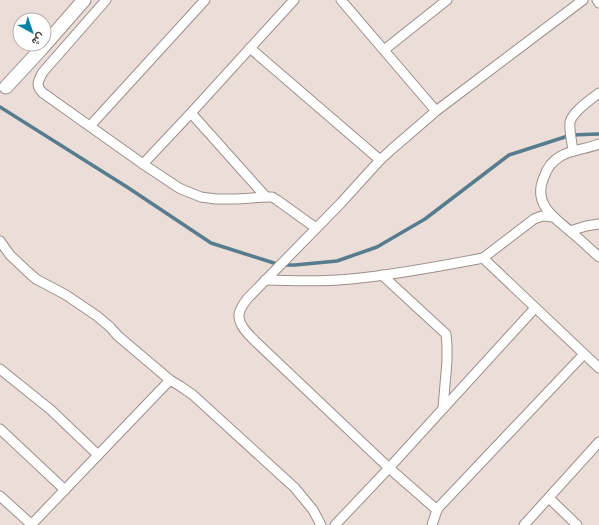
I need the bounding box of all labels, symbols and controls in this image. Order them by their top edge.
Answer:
north arrow [12,12,52,52]
text: ش [28,29,49,50]

